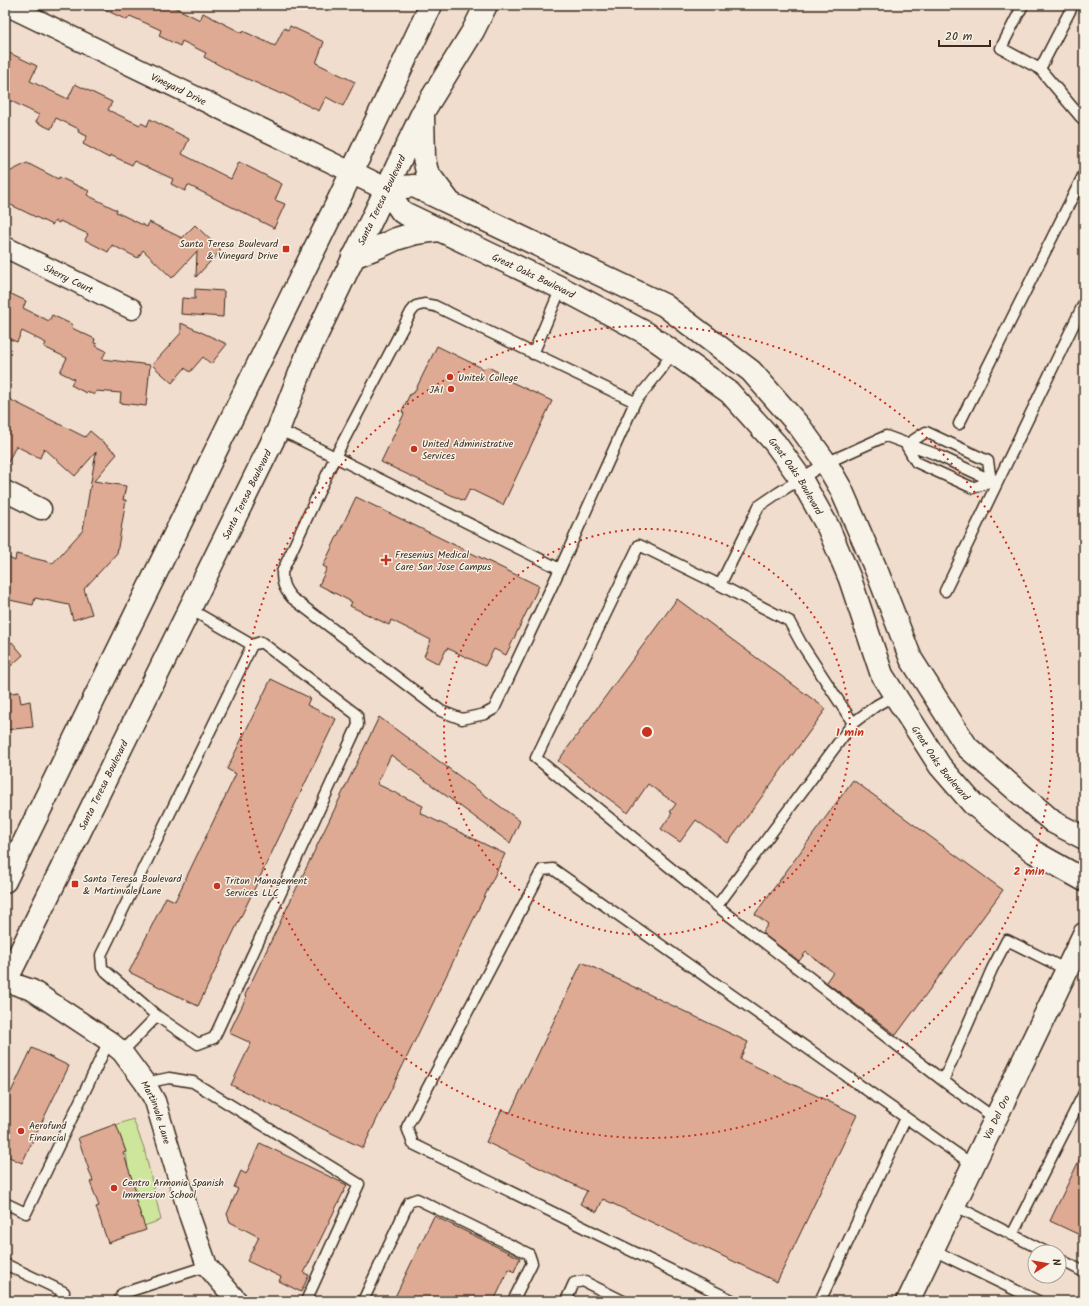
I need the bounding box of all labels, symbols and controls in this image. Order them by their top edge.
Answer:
scale bar [939,22,990,48]
text: 20 m [945,27,973,46]
street label: Vineyard Drive [148,69,209,110]
street label: Santa Teresa Boulevard [354,152,411,248]
place label: Santa Teresa Boulevard & Vineyard Drive [180,236,279,264]
marker: Santa Teresa Boulevard & Vineyard Drive [281,244,291,254]
street label: Great Oaks Boulevard [489,249,578,303]
street label: Sherry Court [41,260,96,298]
place label: Unitek College [458,370,518,386]
marker: Unitek College [445,372,455,382]
place label: JAI [429,382,443,398]
marker: JAI [446,384,456,394]
street label: Great Oaks Boulevard [764,434,827,519]
place label: United Administrative Services [422,436,514,464]
marker: United Administrative Services [409,444,419,454]
street label: Santa Teresa Boulevard [218,446,277,542]
place label: Fresenius Medical Care San Jose Campus [395,547,492,575]
marker: Fresenius Medical Care San Jose Campus [380,554,392,566]
text: 1 min [836,723,864,742]
street label: Great Oaks Boulevard [907,723,974,805]
centre of rings [640,725,654,739]
street label: Santa Teresa Boulevard [75,737,133,833]
text: 2 min [1013,862,1045,881]
place label: Santa Teresa Boulevard & Martinvale Lane [83,871,182,899]
place label: Triton Management Services LLC [225,873,307,901]
marker: Santa Teresa Boulevard & Martinvale Lane [70,879,80,889]
marker: Triton Management Services LLC [212,881,222,891]
street label: Martinvale Lane [136,1078,175,1147]
street label: Via Del Oro [980,1092,1015,1143]
place label: Aerofund Financial [29,1118,67,1146]
marker: Aerofund Financial [16,1126,26,1136]
place label: Centro Armonia Spanish Immersion School [122,1175,224,1203]
marker: Centro Armonia Spanish Immersion School [109,1183,119,1193]
north arrow [1027,1244,1067,1284]
text: N [1046,1257,1065,1267]

